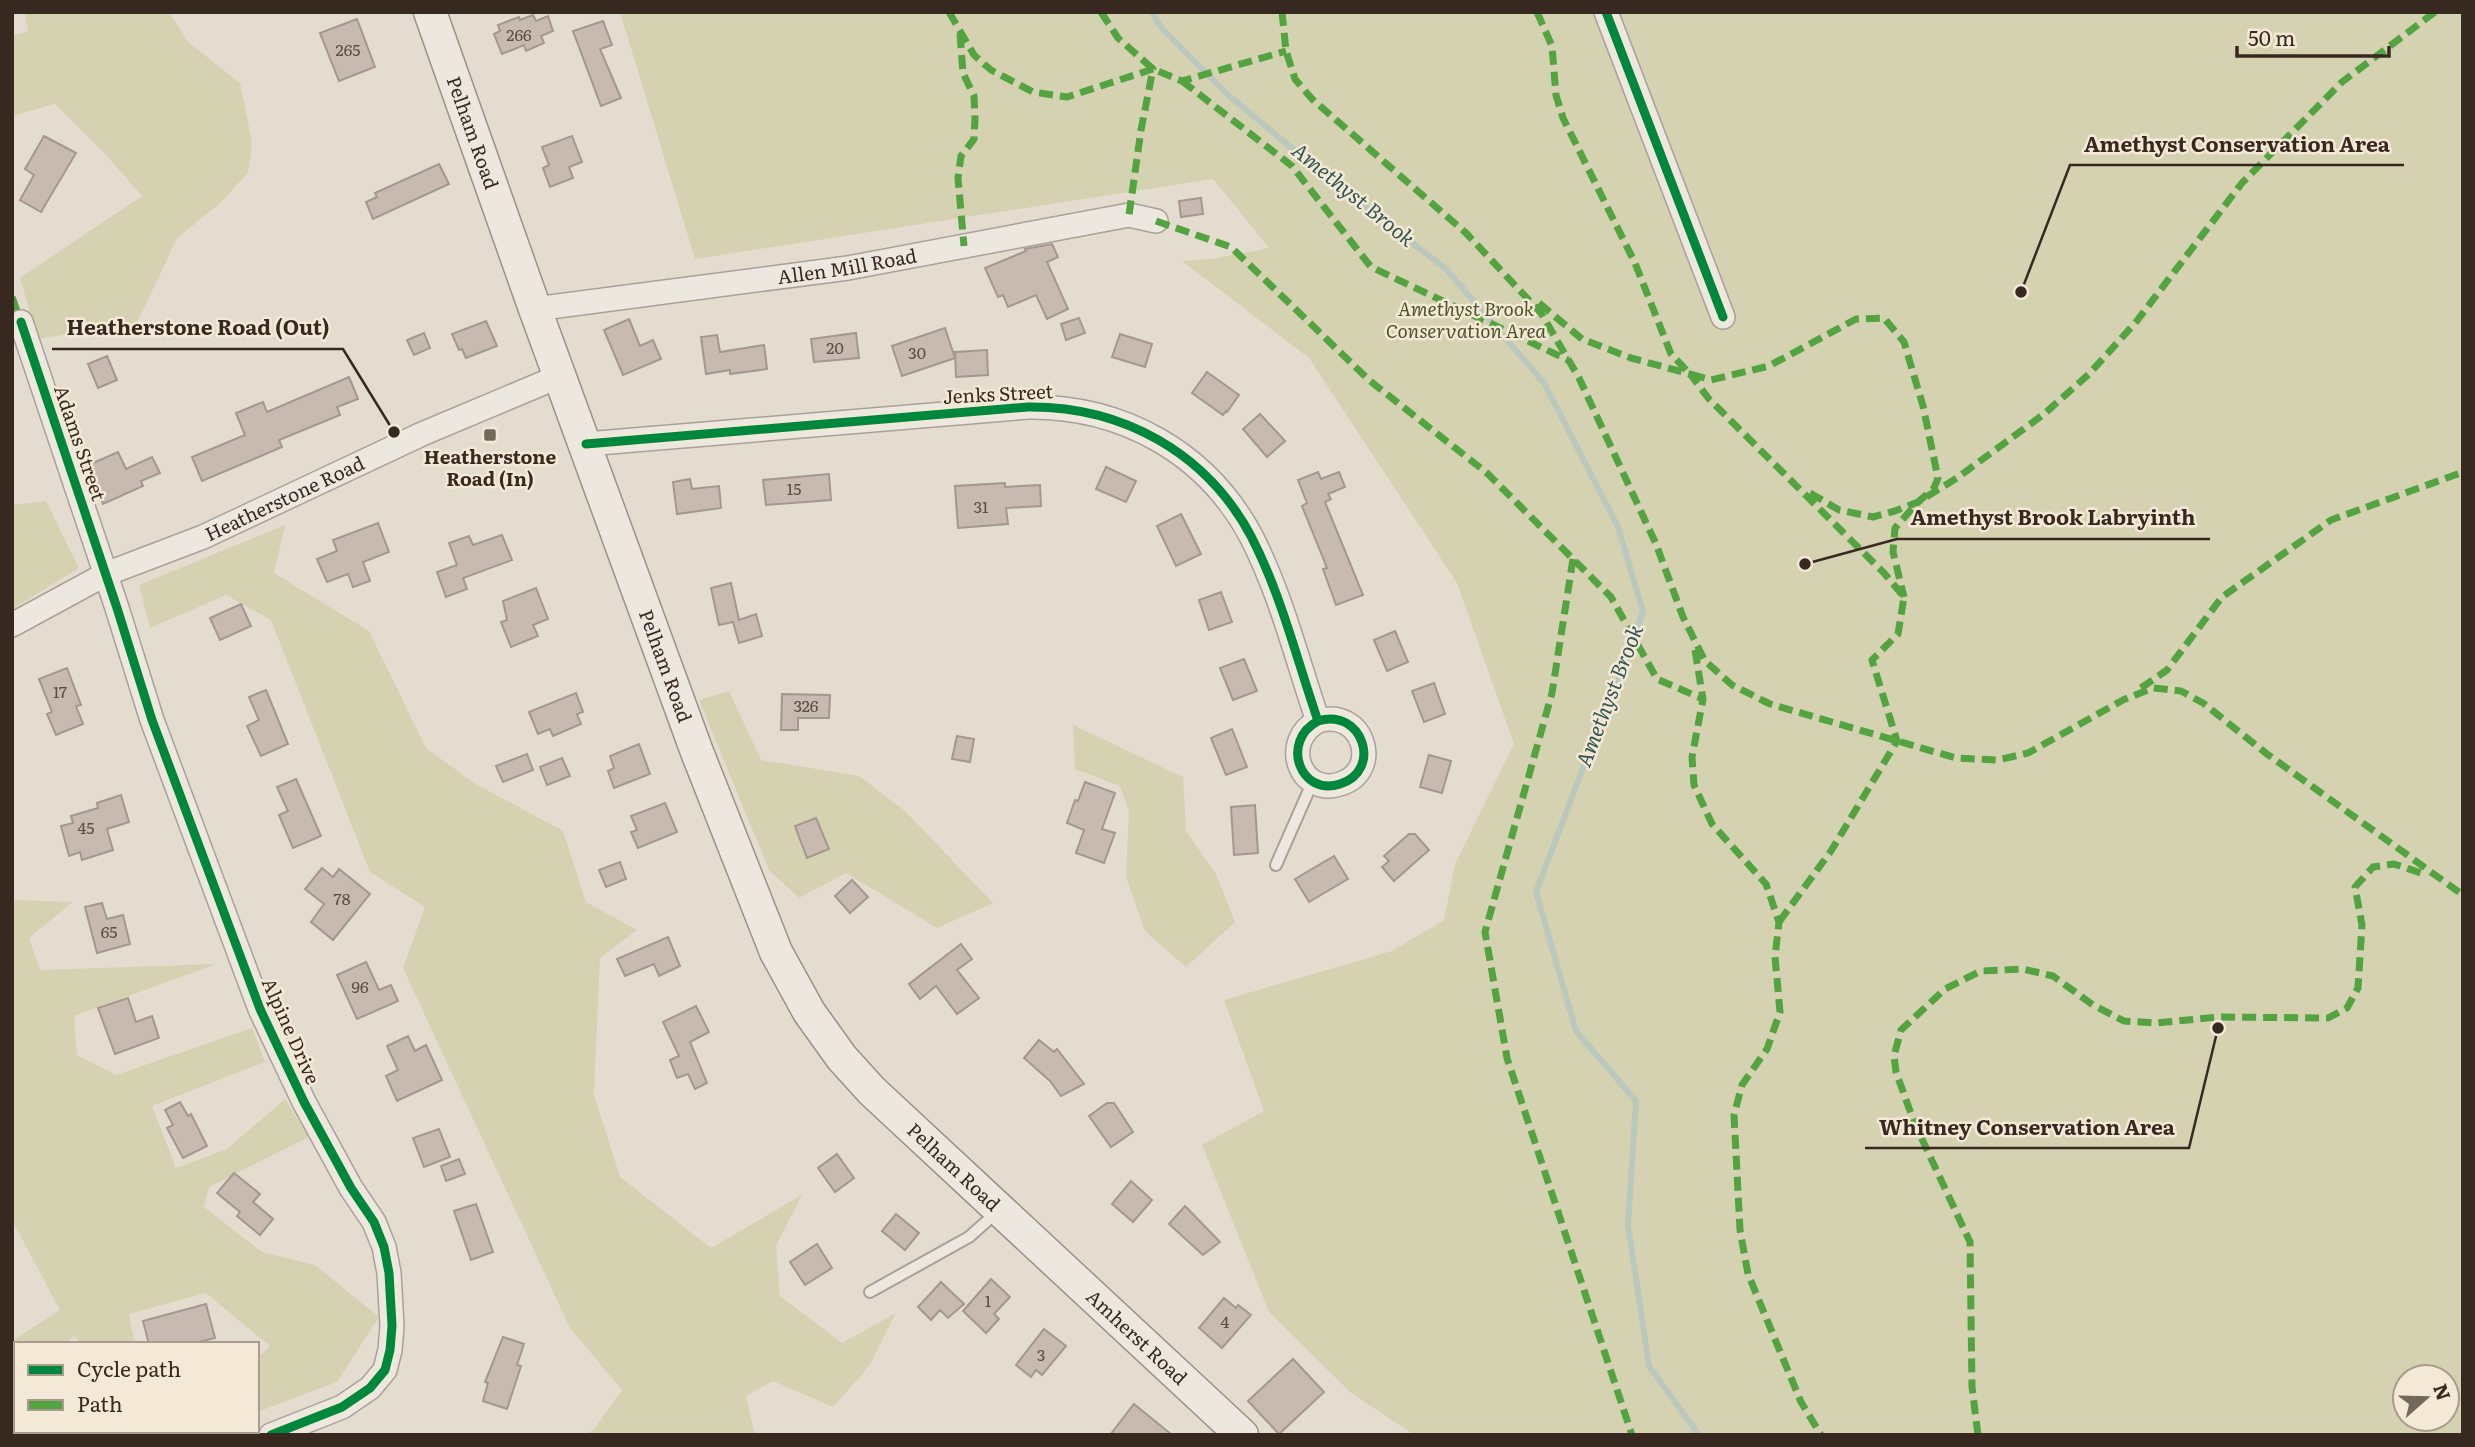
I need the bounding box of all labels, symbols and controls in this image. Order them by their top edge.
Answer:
scale bar [2237,14,2389,58]
text: 50 m [2248,21,2295,52]
house number: 266 [506,22,532,46]
house number: 265 [336,37,360,61]
street label: Pelham Road [441,72,507,193]
callout: Amethyst Conservation Area [2070,123,2404,165]
text: Amethyst Conservation Area [2084,127,2391,158]
water label: Amethyst Brook [1286,134,1423,253]
street label: Allen Mill Road [776,240,919,290]
park label: Amethyst Brook Conservation Area [1386,294,1546,344]
callout: Heatherstone Road (Out) [52,307,343,349]
text: Heatherstone Road (Out) [66,310,330,341]
house number: 20 [826,335,844,359]
house number: 30 [908,340,926,364]
street label: Jenks Street [942,376,1054,410]
street label: Adams Street [48,381,114,505]
marker: Heatherstone Road (In) [482,427,498,443]
place label: Heatherstone Road (In) [424,442,556,492]
street label: Heatherstone Road [200,448,369,547]
house number: 15 [787,476,801,500]
house number: 31 [973,494,989,518]
callout: Amethyst Brook Labryinth [1897,497,2210,539]
text: Amethyst Brook Labryinth [1910,500,2196,531]
street label: Pelham Road [633,605,700,726]
water label: Amethyst Brook [1566,619,1649,771]
house number: 17 [53,679,67,703]
house number: 326 [794,693,819,717]
house number: 45 [78,815,94,839]
house number: 78 [334,886,351,910]
house number: 65 [101,919,117,943]
street label: Alpine Drive [256,973,328,1089]
house number: 96 [352,974,369,998]
callout: Whitney Conservation Area [1865,1106,2189,1148]
text: Whitney Conservation Area [1879,1110,2176,1141]
street label: Pelham Road [901,1116,1008,1217]
street label: Amherst Road [1081,1282,1195,1391]
house number: 1 [985,1288,992,1312]
house number: 4 [1221,1309,1230,1333]
legend [14,1342,259,1433]
house number: 3 [1037,1342,1045,1366]
text: Cycle path [77,1352,181,1383]
north arrow [2391,1363,2461,1433]
text: N [2427,1380,2459,1404]
text: Path [77,1387,123,1418]

